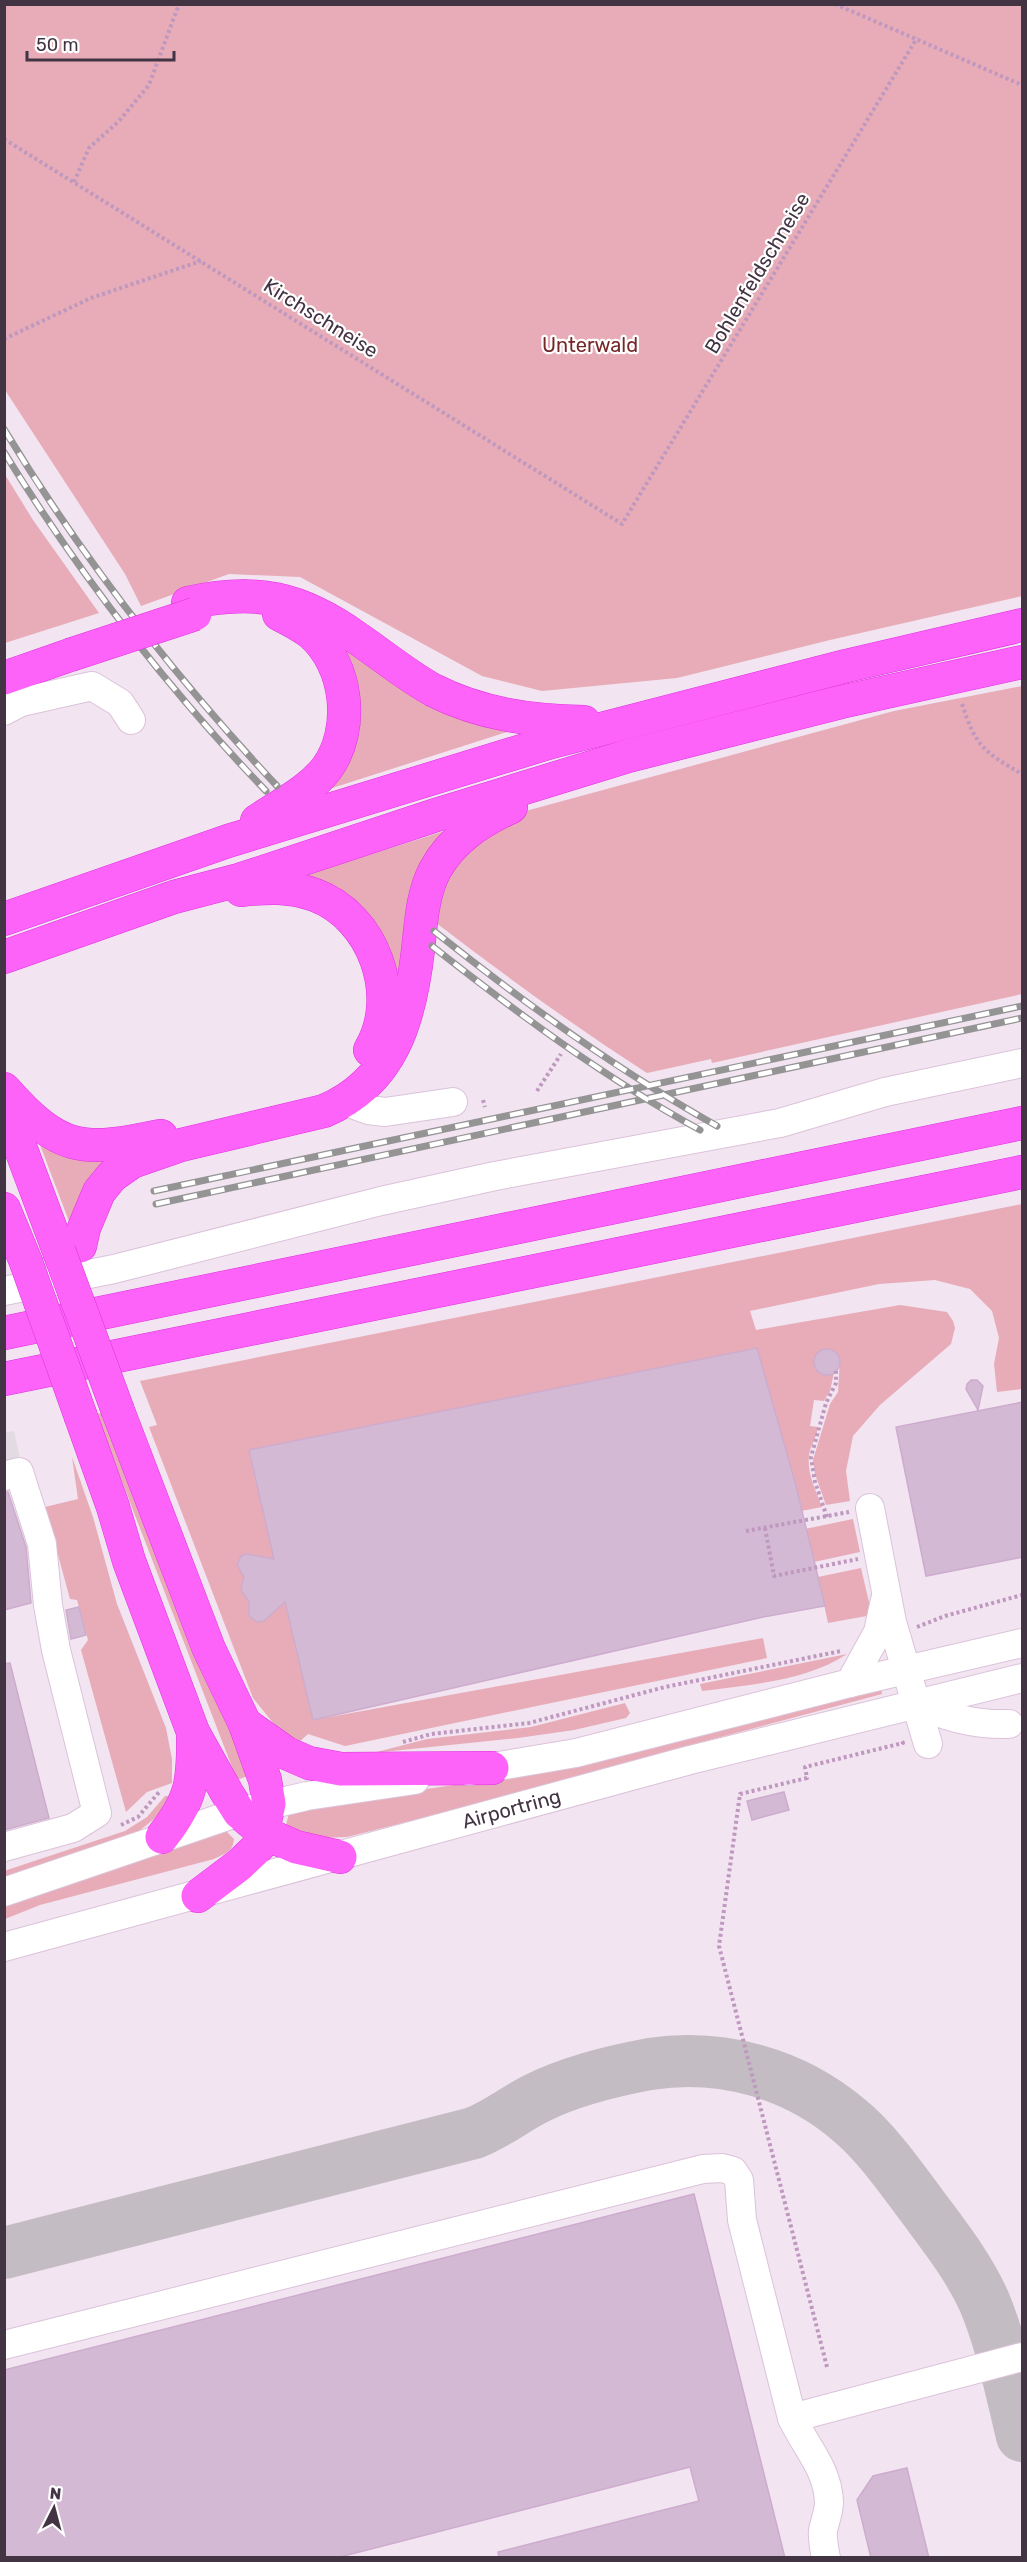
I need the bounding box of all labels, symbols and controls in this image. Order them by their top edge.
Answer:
scale bar [27,24,174,62]
text: 50 m [36,34,79,56]
street label: Bohlenfeldschneise [699,188,815,358]
street label: Kirchschneise [259,273,383,363]
park label: Unterwald [542,333,638,357]
street label: Airportring [459,1784,563,1834]
north arrow [24,2478,84,2538]
text: N [49,2484,62,2504]

